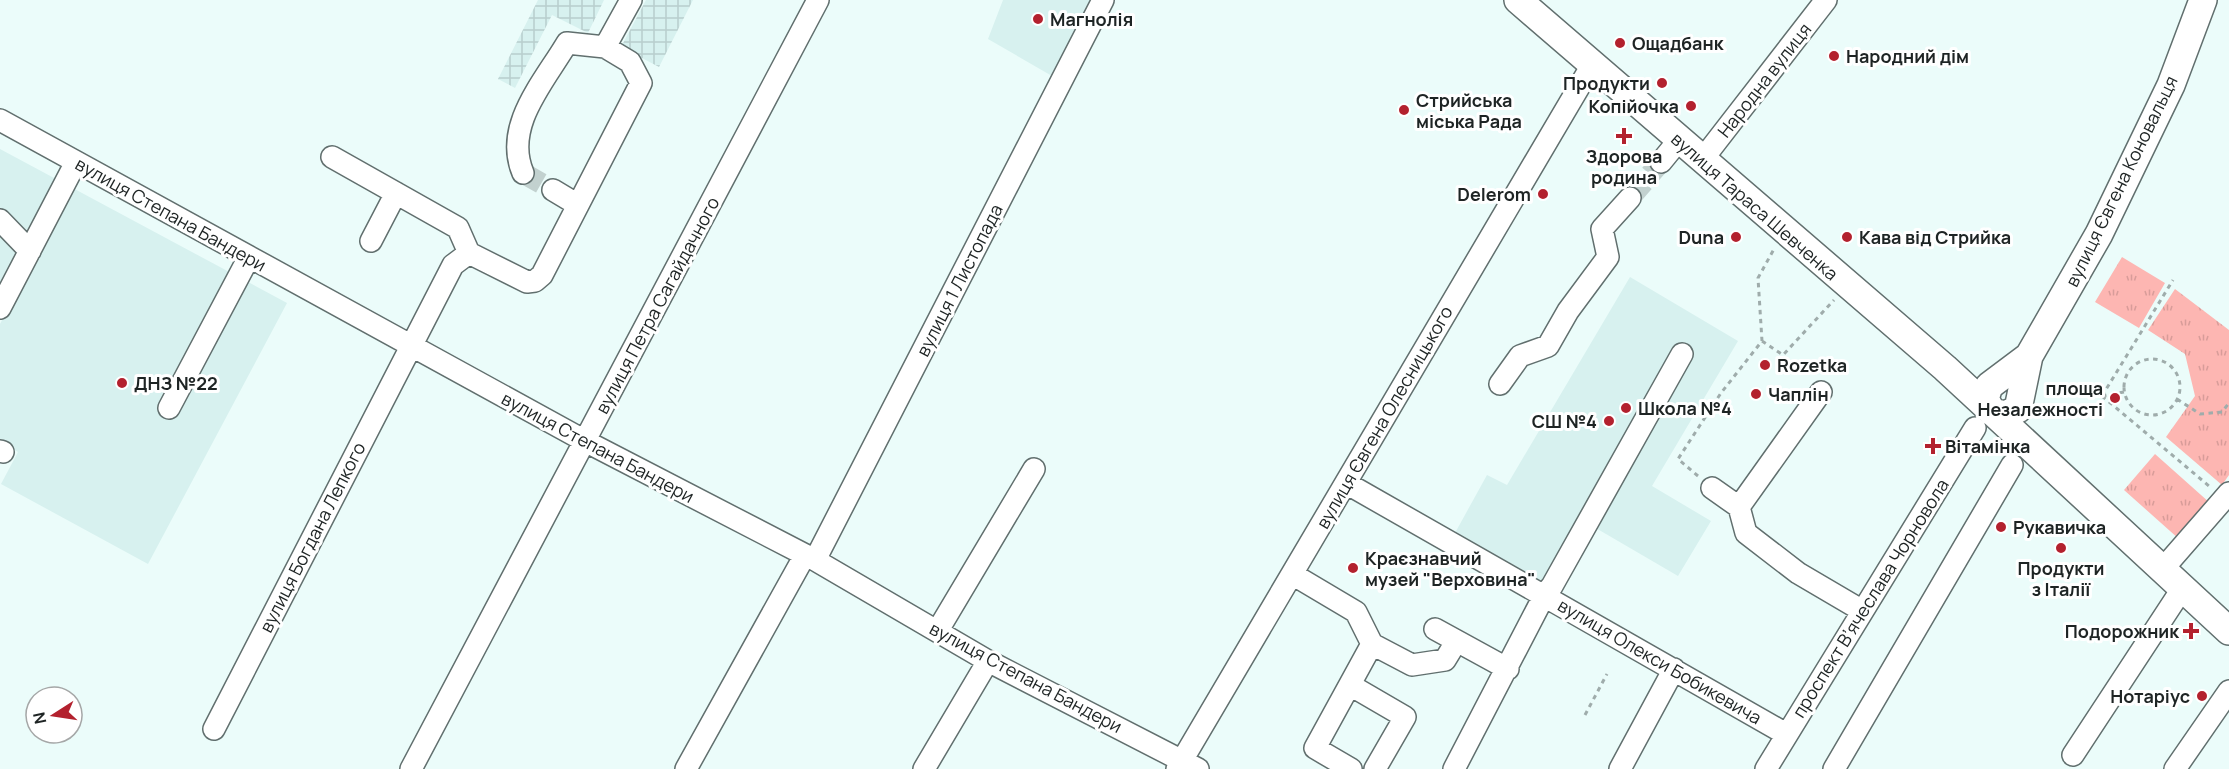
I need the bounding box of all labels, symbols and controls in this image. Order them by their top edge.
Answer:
place label: Магнолія [1050,7,1133,31]
marker: Магнолія [1031,12,1045,26]
street label: Народна вулиця [1712,18,1816,142]
place label: Ощадбанк [1632,31,1725,55]
marker: Ощадбанк [1613,36,1627,50]
place label: Народний дім [1846,44,1969,68]
marker: Народний дім [1827,49,1841,63]
place label: Продукти [1563,71,1650,95]
street label: вулиця Євгена Коновальця [2059,71,2183,291]
marker: Продукти [1655,76,1669,90]
place label: Стрийська міська Рада [1416,88,1522,133]
place label: Копійочка [1588,94,1679,118]
marker: Копійочка [1684,99,1698,113]
marker: Стрийська міська Рада [1397,103,1411,117]
street label: вулиця Тараса Шевченка [1666,127,1844,285]
marker: Здорова родина [1617,129,1631,143]
place label: Здорова родина [1586,144,1662,189]
street label: вулиця Степана Бандери [71,151,271,277]
place label: Delerom [1457,182,1531,206]
marker: Delerom [1536,187,1550,201]
street label: вулиця Петра Сагайдачного [590,192,724,418]
street label: вулиця 1 Листопада [910,200,1008,360]
place label: Duna [1679,225,1724,249]
place label: Кава від Стрийка [1859,225,2011,249]
marker: Duna [1729,230,1743,244]
marker: Кава від Стрийка [1840,230,1854,244]
street label: вулиця Євгена Олесницького [1310,301,1458,533]
place label: Rozetka [1777,353,1847,377]
marker: Rozetka [1758,358,1772,372]
place label: ДНЗ №22 [134,371,218,395]
marker: ДНЗ №22 [115,376,129,390]
place label: площа Незалежності [1977,376,2103,421]
place label: Чаплін [1768,382,1829,406]
street label: вулиця Степана Бандери [498,386,698,508]
marker: Чаплін [1749,387,1763,401]
marker: площа Незалежності [2108,391,2122,405]
place label: Школа №4 [1638,396,1732,420]
marker: Школа №4 [1619,401,1633,415]
place label: СШ №4 [1532,409,1597,433]
marker: СШ №4 [1602,414,1616,428]
place label: Вітамінка [1945,434,2030,458]
street label: вулиця Богдана Лепкого [254,438,370,636]
marker: Вітамінка [1926,439,1940,453]
street label: проспект Вʼячеслава Чорновола [1786,474,1954,722]
place label: Рукавичка [2013,515,2106,539]
marker: Рукавичка [1994,520,2008,534]
marker: Продукти з Італії [2054,541,2068,555]
place label: Краєзнавчий музей "Верховина" [1365,546,1536,591]
place label: Продукти з Італії [2018,556,2104,601]
marker: Краєзнавчий музей "Верховина" [1346,561,1360,575]
street label: вулиця Олекси Бобикевича [1554,593,1766,729]
street label: вулиця Степана Бандери [926,616,1126,738]
place label: Подорожник [2065,619,2180,643]
marker: Подорожник [2184,624,2198,638]
place label: Нотаріус [2110,684,2190,708]
north arrow [24,685,84,745]
marker: Нотаріус [2195,689,2209,703]
text: N [27,710,51,726]

